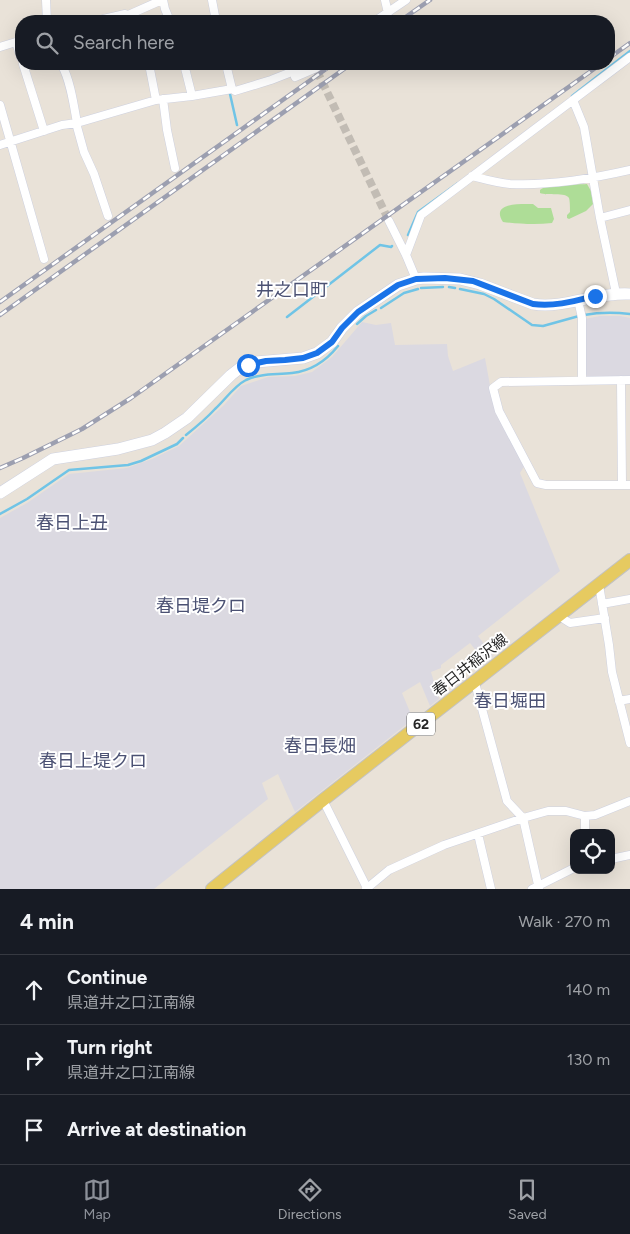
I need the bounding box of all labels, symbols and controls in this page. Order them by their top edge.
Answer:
search box [15,15,615,70]
icon: search [33,29,61,57]
text: Search here [73,31,175,54]
district label: 井之口町 [256,279,328,301]
route end [584,285,607,308]
route start [237,354,260,377]
district label: 春日上丑 [36,512,108,534]
district label: 春日堤クロ [156,595,246,617]
street label: 春日井稲沢線 [429,630,511,700]
district label: 春日堀田 [474,690,546,712]
road number: 62 [407,712,435,736]
district label: 春日長畑 [284,735,356,757]
district label: 春日上堤クロ [39,750,147,772]
map controls [570,829,615,874]
button: locate [570,829,615,874]
text: 4 min [20,909,74,934]
text: Walk · 270 m [519,912,610,931]
text: Continue [67,966,147,989]
icon: ahead [20,976,48,1004]
text: 140 m [566,980,610,999]
text: 県道井之口江南線 [67,993,195,1012]
text: Turn right [67,1036,153,1059]
icon: right [20,1046,48,1074]
text: 130 m [567,1050,610,1069]
text: 県道井之口江南線 [67,1063,195,1082]
icon: arrive [20,1116,48,1144]
text: Arrive at destination [67,1118,246,1141]
tab: Map [83,1176,111,1223]
tab: Directions [278,1176,342,1223]
tab: Saved [508,1176,547,1223]

